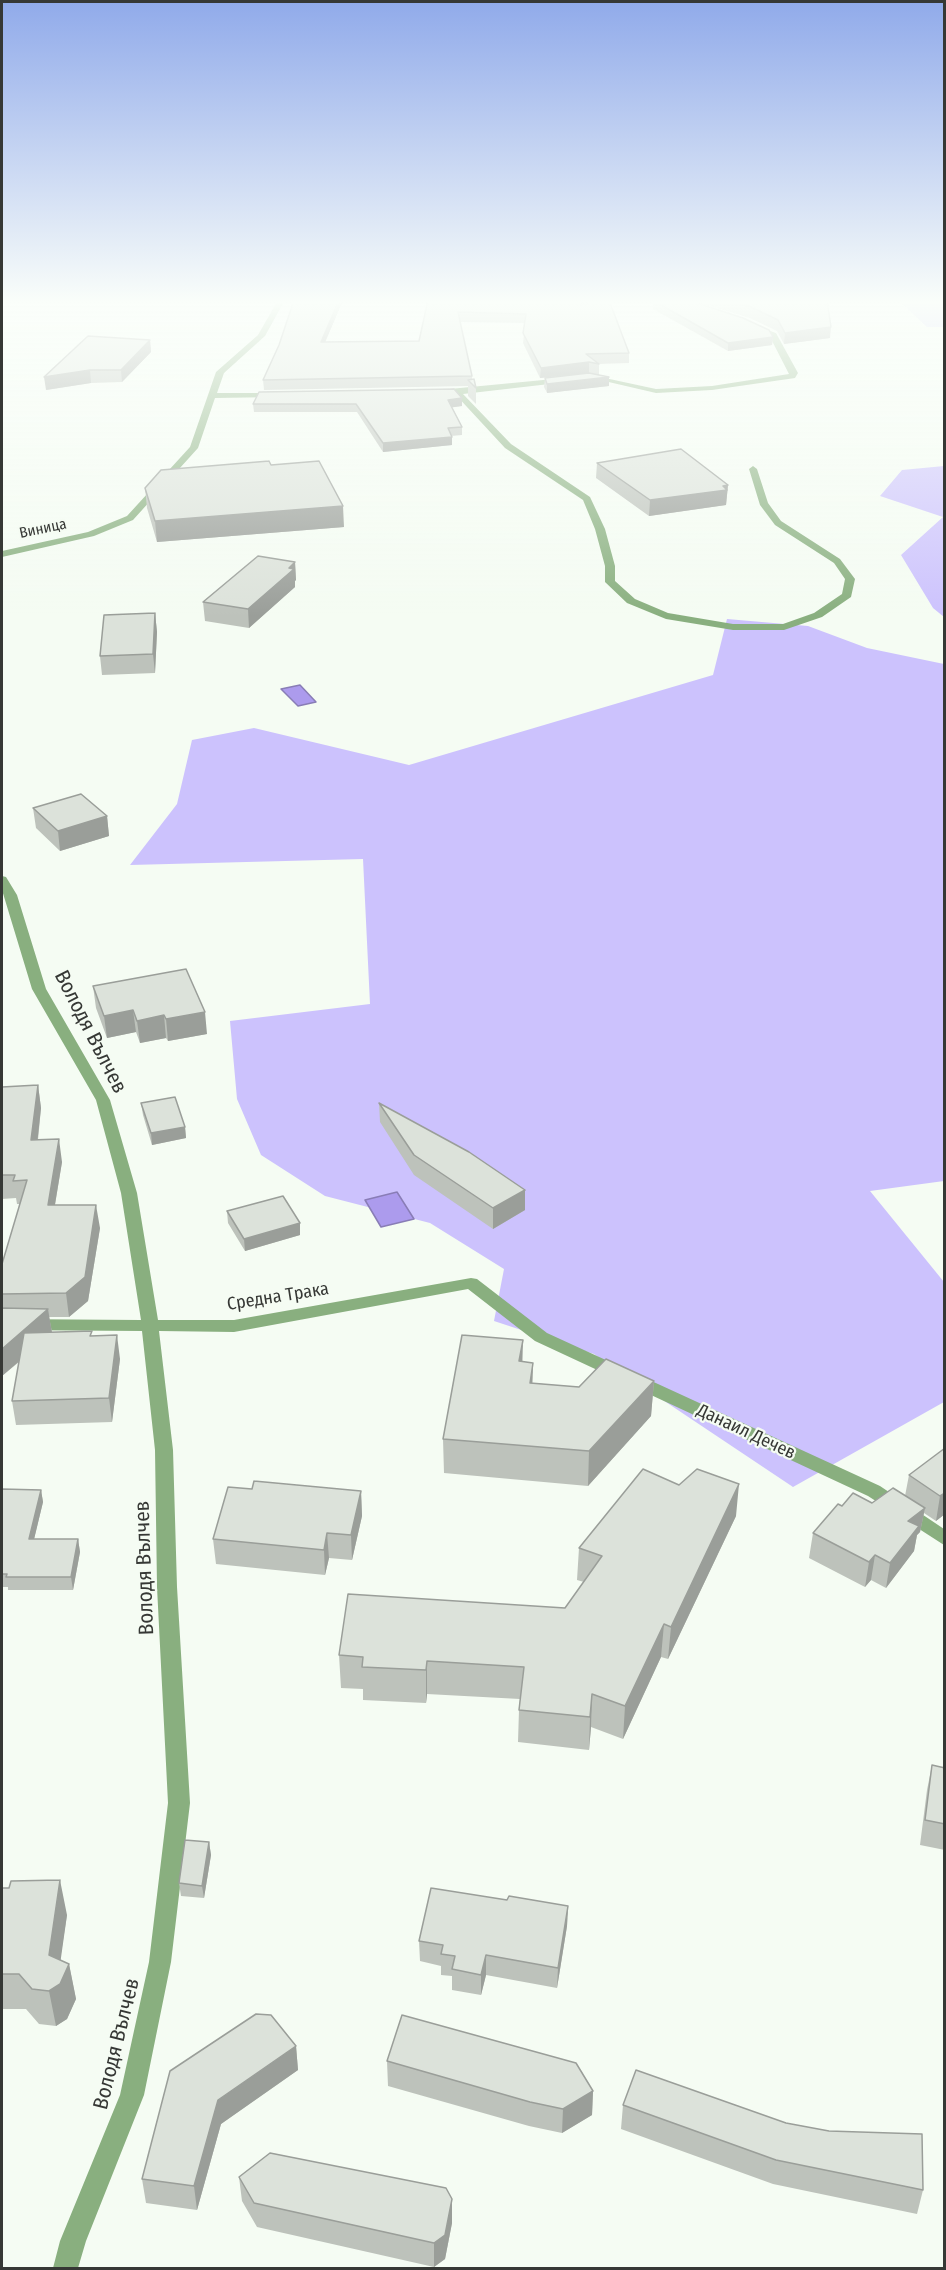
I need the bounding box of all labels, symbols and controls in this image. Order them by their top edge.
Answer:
street label: Виница [18,515,68,543]
street label: Володя Вълчев [48,966,132,1098]
street label: Средна Трака [226,1278,330,1316]
street label: Данаил Дечев [693,1400,799,1464]
street label: Володя Вълчев [130,1500,160,1636]
street label: Володя Вълчев [89,1976,145,2112]

